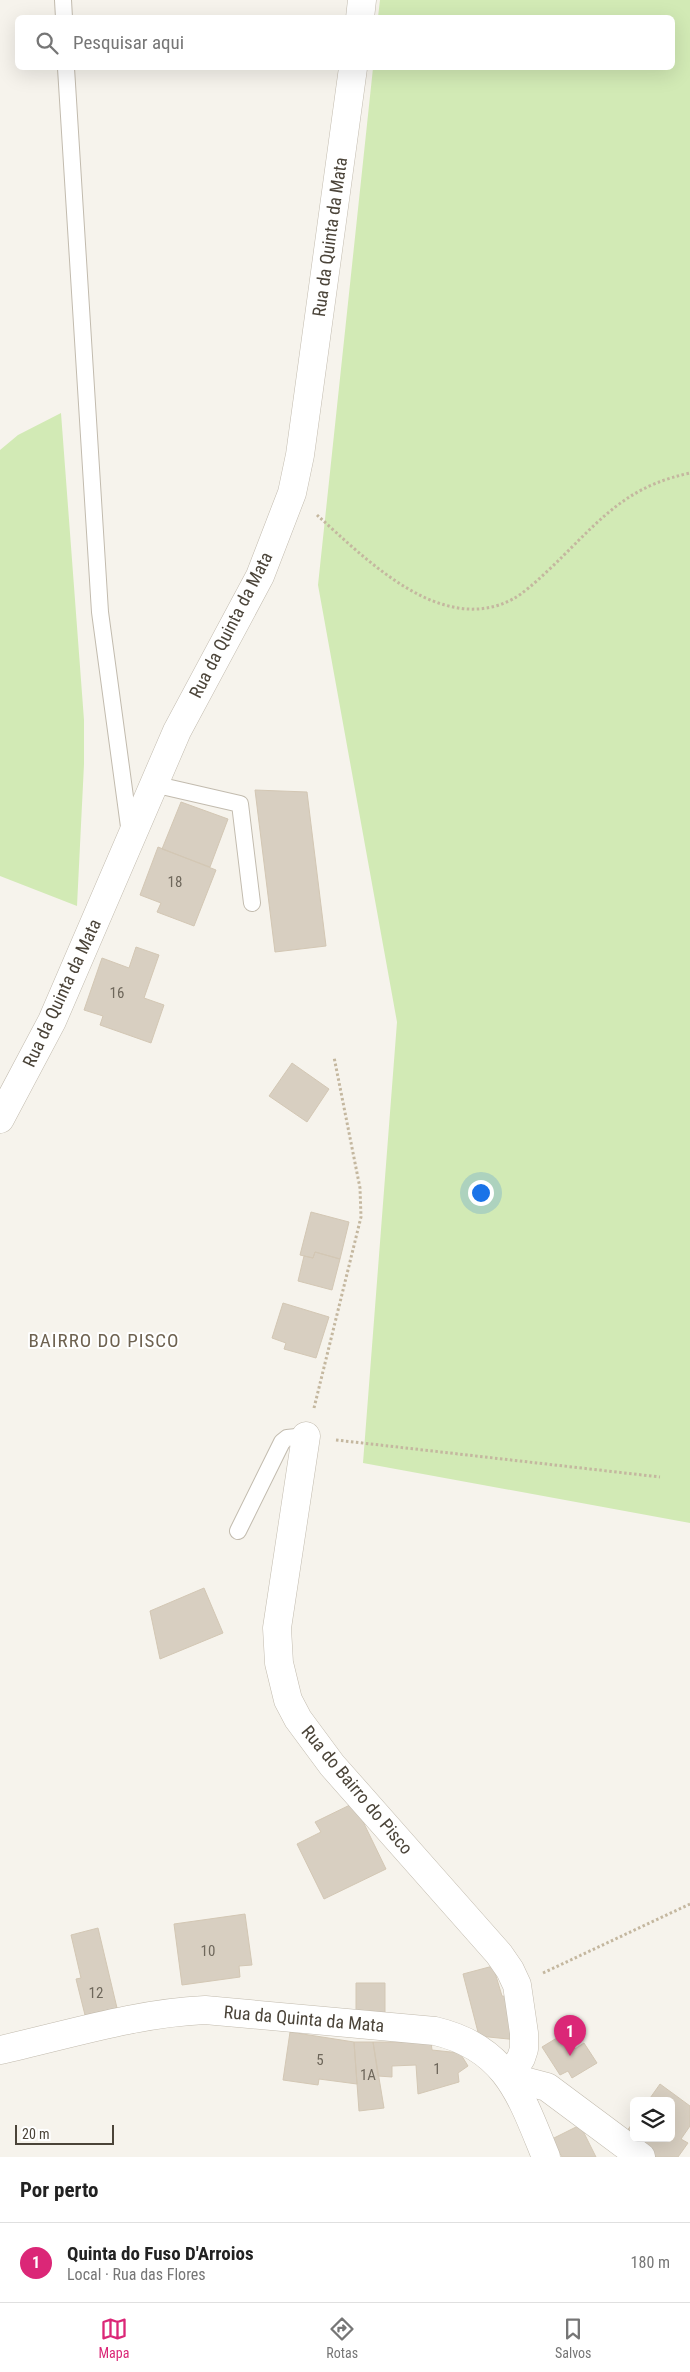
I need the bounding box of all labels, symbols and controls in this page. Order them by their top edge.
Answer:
search box [15,15,675,70]
icon: search [33,29,61,57]
text: Pesquisar aqui [73,31,184,54]
street label: Rua da Quinta da Mata [308,156,351,318]
street label: Rua da Quinta da Mata [185,548,276,701]
house number: 18 [168,873,182,891]
street label: Rua da Quinta da Mata [18,915,105,1070]
house number: 16 [110,984,124,1002]
your location [468,1180,494,1206]
district label: BAIRRO DO PISCO [29,1329,179,1352]
street label: Rua do Bairro do Pisco [297,1721,417,1858]
house number: 10 [201,1942,215,1960]
house number: 12 [89,1984,103,2002]
street label: Rua da Quinta da Mata [223,2001,385,2036]
pin: 1 [554,2015,586,2056]
house number: 5 [316,2051,324,2069]
house number: 1 [433,2060,441,2078]
house number: 1A [360,2066,376,2084]
map controls [630,2097,675,2142]
button: layers [630,2097,675,2142]
scale bar [15,2122,114,2145]
text: 20 m [22,2126,50,2142]
text: Por perto [20,2178,99,2202]
text: Quinta do Fuso D'Arroios [67,2242,254,2265]
text: 1 [32,2253,40,2272]
text: 180 m [631,2253,670,2272]
text: Local · Rua das Flores [67,2265,206,2284]
tab: Mapa [98,2315,129,2361]
tab: Rotas [326,2315,358,2361]
tab: Salvos [555,2315,592,2361]

